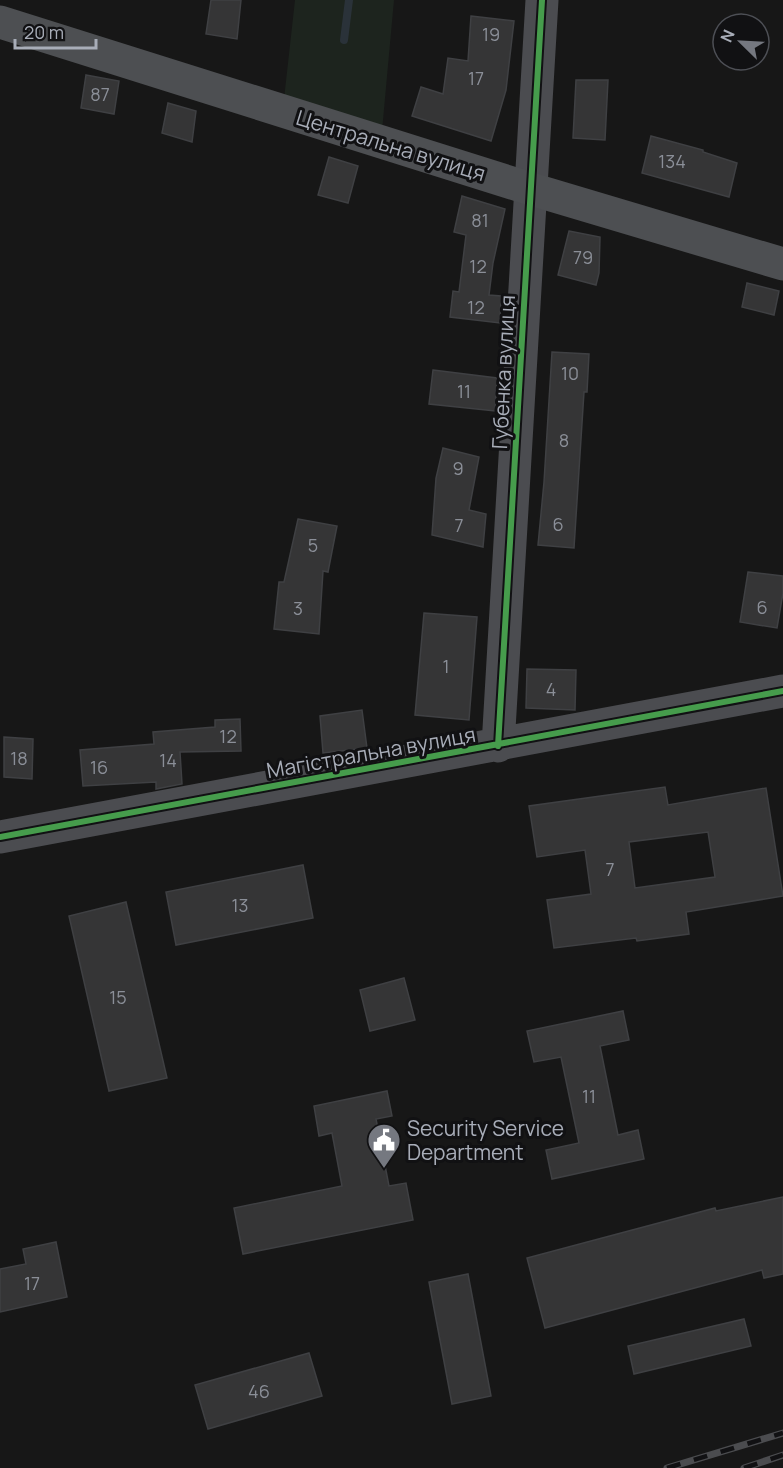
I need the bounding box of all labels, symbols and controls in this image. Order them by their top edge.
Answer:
scale bar [15,12,96,50]
north arrow [711,12,771,72]
text: 20 m [24,20,64,44]
house number: 19 [482,22,500,46]
text: N [715,26,740,46]
house number: 17 [468,66,484,90]
house number: 87 [90,82,110,106]
street label: Центральна вулиця [293,103,489,187]
house number: 134 [658,149,686,173]
house number: 81 [471,208,489,232]
house number: 79 [573,245,593,269]
house number: 12 [469,254,487,278]
street label: Губенка вулиця [485,294,521,450]
house number: 12 [467,295,485,319]
house number: 10 [561,361,579,385]
house number: 11 [457,379,471,403]
house number: 8 [559,428,569,452]
house number: 9 [452,456,464,480]
house number: 6 [552,512,564,536]
house number: 7 [454,513,464,537]
house number: 5 [308,533,318,557]
house number: 6 [756,595,768,619]
house number: 3 [293,596,303,620]
house number: 1 [442,654,450,678]
house number: 4 [546,677,556,701]
street label: Магістральна вулиця [264,720,478,784]
house number: 12 [219,724,237,748]
house number: 18 [10,746,28,770]
house number: 14 [159,748,177,772]
house number: 16 [90,755,108,779]
house number: 7 [605,857,615,881]
house number: 13 [232,893,248,917]
house number: 15 [109,985,127,1009]
house number: 11 [582,1084,596,1108]
place label: Security Service Department [407,1114,564,1166]
public building icon: Security Service Department [366,1122,402,1169]
house number: 17 [24,1271,40,1295]
house number: 46 [248,1379,270,1403]

